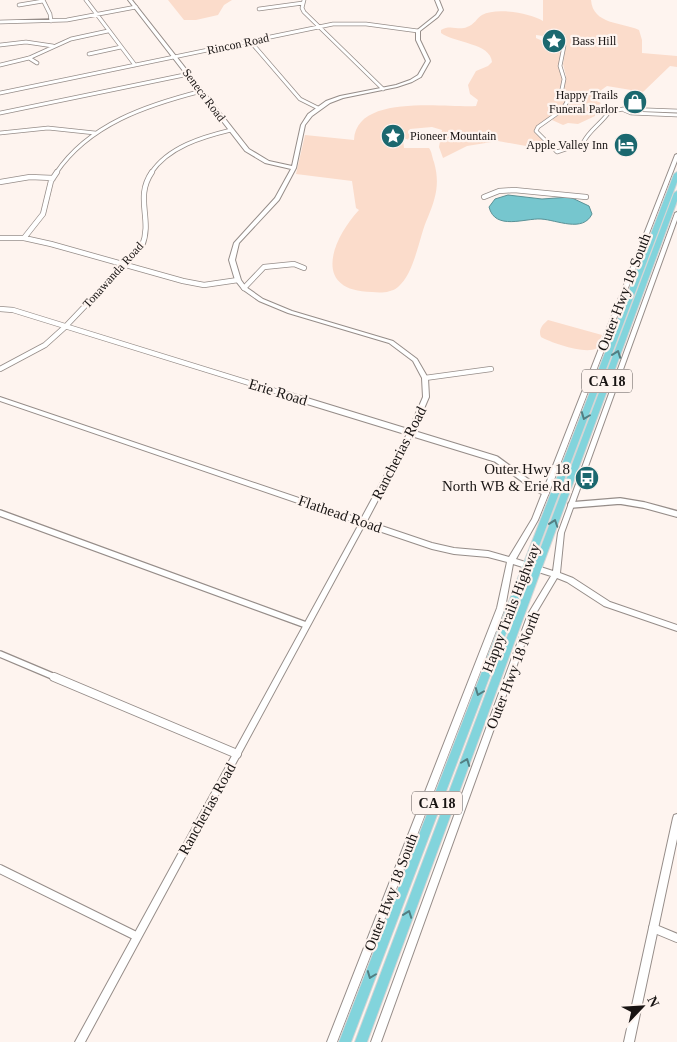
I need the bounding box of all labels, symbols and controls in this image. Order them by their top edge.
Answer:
place icon: Bass Hill [541,28,567,54]
street label: Rincon Road [206,31,270,57]
place label: Bass Hill [572,34,617,48]
street label: Seneca Road [180,66,228,124]
place label: Happy Trails Funeral Parlor [549,88,618,116]
shop icon: Happy Trails Funeral Parlor [622,89,648,115]
place icon: Pioneer Mountain [380,123,406,149]
place label: Pioneer Mountain [410,129,496,143]
hotel icon: Apple Valley Inn [613,132,639,158]
place label: Apple Valley Inn [526,138,608,152]
street label: Outer Hwy 18 South [594,231,654,353]
street label: Tonawanda Road [80,239,146,311]
one-way arrow [611,350,621,359]
road number: CA 18 [582,370,632,392]
street label: Erie Road [247,376,310,409]
street label: Rancherias Road [369,403,430,502]
one-way arrow [581,411,591,419]
place label: Outer Hwy 18 North WB & Erie Rd [442,461,570,494]
bus stop icon: Outer Hwy 18 North WB & Erie Rd [574,465,600,491]
street label: Flathead Road [296,492,384,536]
one-way arrow [549,519,559,528]
street label: Happy Trails Highway [479,541,543,675]
street label: Outer Hwy 18 North [483,609,543,731]
one-way arrow [475,688,485,696]
one-way arrow [460,758,470,767]
street label: Rancherias Road [175,760,239,858]
road number: CA 18 [412,791,462,814]
street label: Outer Hwy 18 South [361,831,421,953]
one-way arrow [402,910,413,919]
one-way arrow [367,970,377,979]
north arrow [617,982,667,1032]
text: N [644,994,662,1009]

